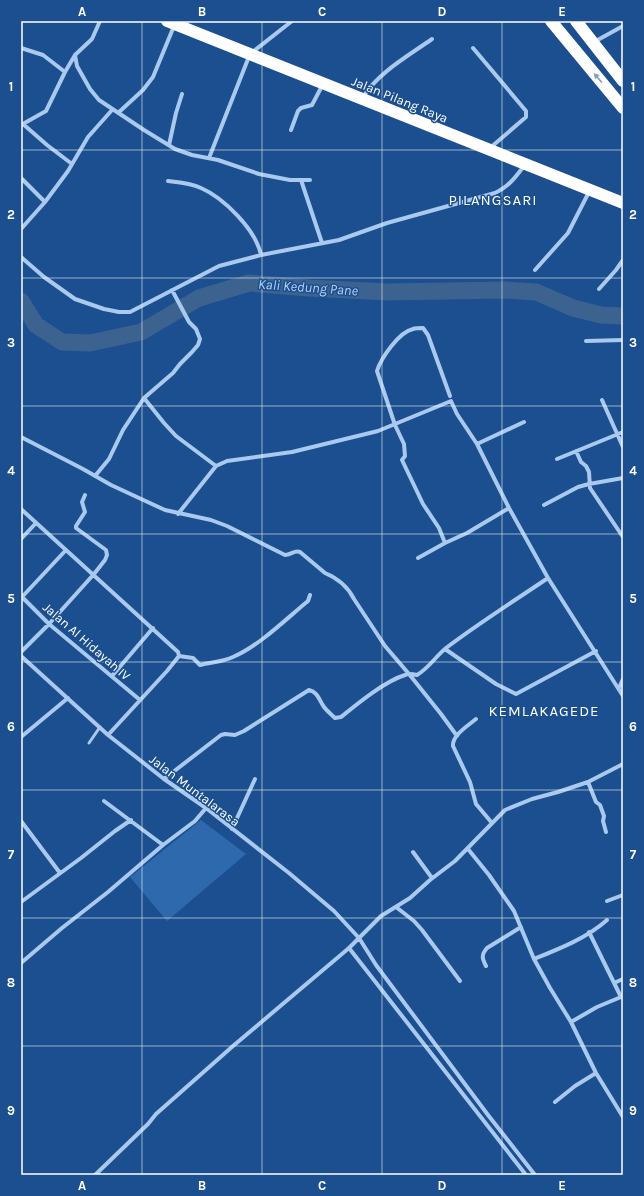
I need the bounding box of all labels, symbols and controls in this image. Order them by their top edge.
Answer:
text: A [78,4,86,19]
text: B [198,4,206,19]
text: C [318,4,326,19]
text: D [438,4,447,19]
text: E [558,4,566,19]
one-way arrow [594,72,603,83]
street label: Jalan Pilang Raya [349,73,450,126]
text: 1 [9,79,13,94]
text: 1 [631,79,635,94]
district label: PILANGSARI [448,191,538,209]
text: 2 [7,207,15,222]
text: 2 [629,207,637,222]
water label: Kali Kedung Pane [257,276,359,300]
text: 3 [7,335,15,350]
text: 3 [629,335,637,350]
text: 4 [7,463,15,478]
text: 4 [629,463,637,478]
text: 5 [7,591,15,606]
text: 5 [629,591,637,606]
street label: Jalan Al Hidayah IV [40,599,134,684]
district label: KEMLAKAGEDE [488,702,600,720]
text: 6 [7,719,15,734]
text: 6 [629,719,637,734]
street label: Jalan Muntalarasa [146,751,243,829]
text: 7 [8,847,15,862]
text: 7 [630,847,637,862]
text: 8 [7,975,15,990]
text: 8 [629,975,637,990]
text: 9 [7,1103,15,1118]
text: 9 [629,1103,637,1118]
text: A [78,1178,86,1193]
text: B [198,1178,206,1193]
text: C [318,1178,326,1193]
text: D [438,1178,447,1193]
text: E [558,1178,566,1193]

